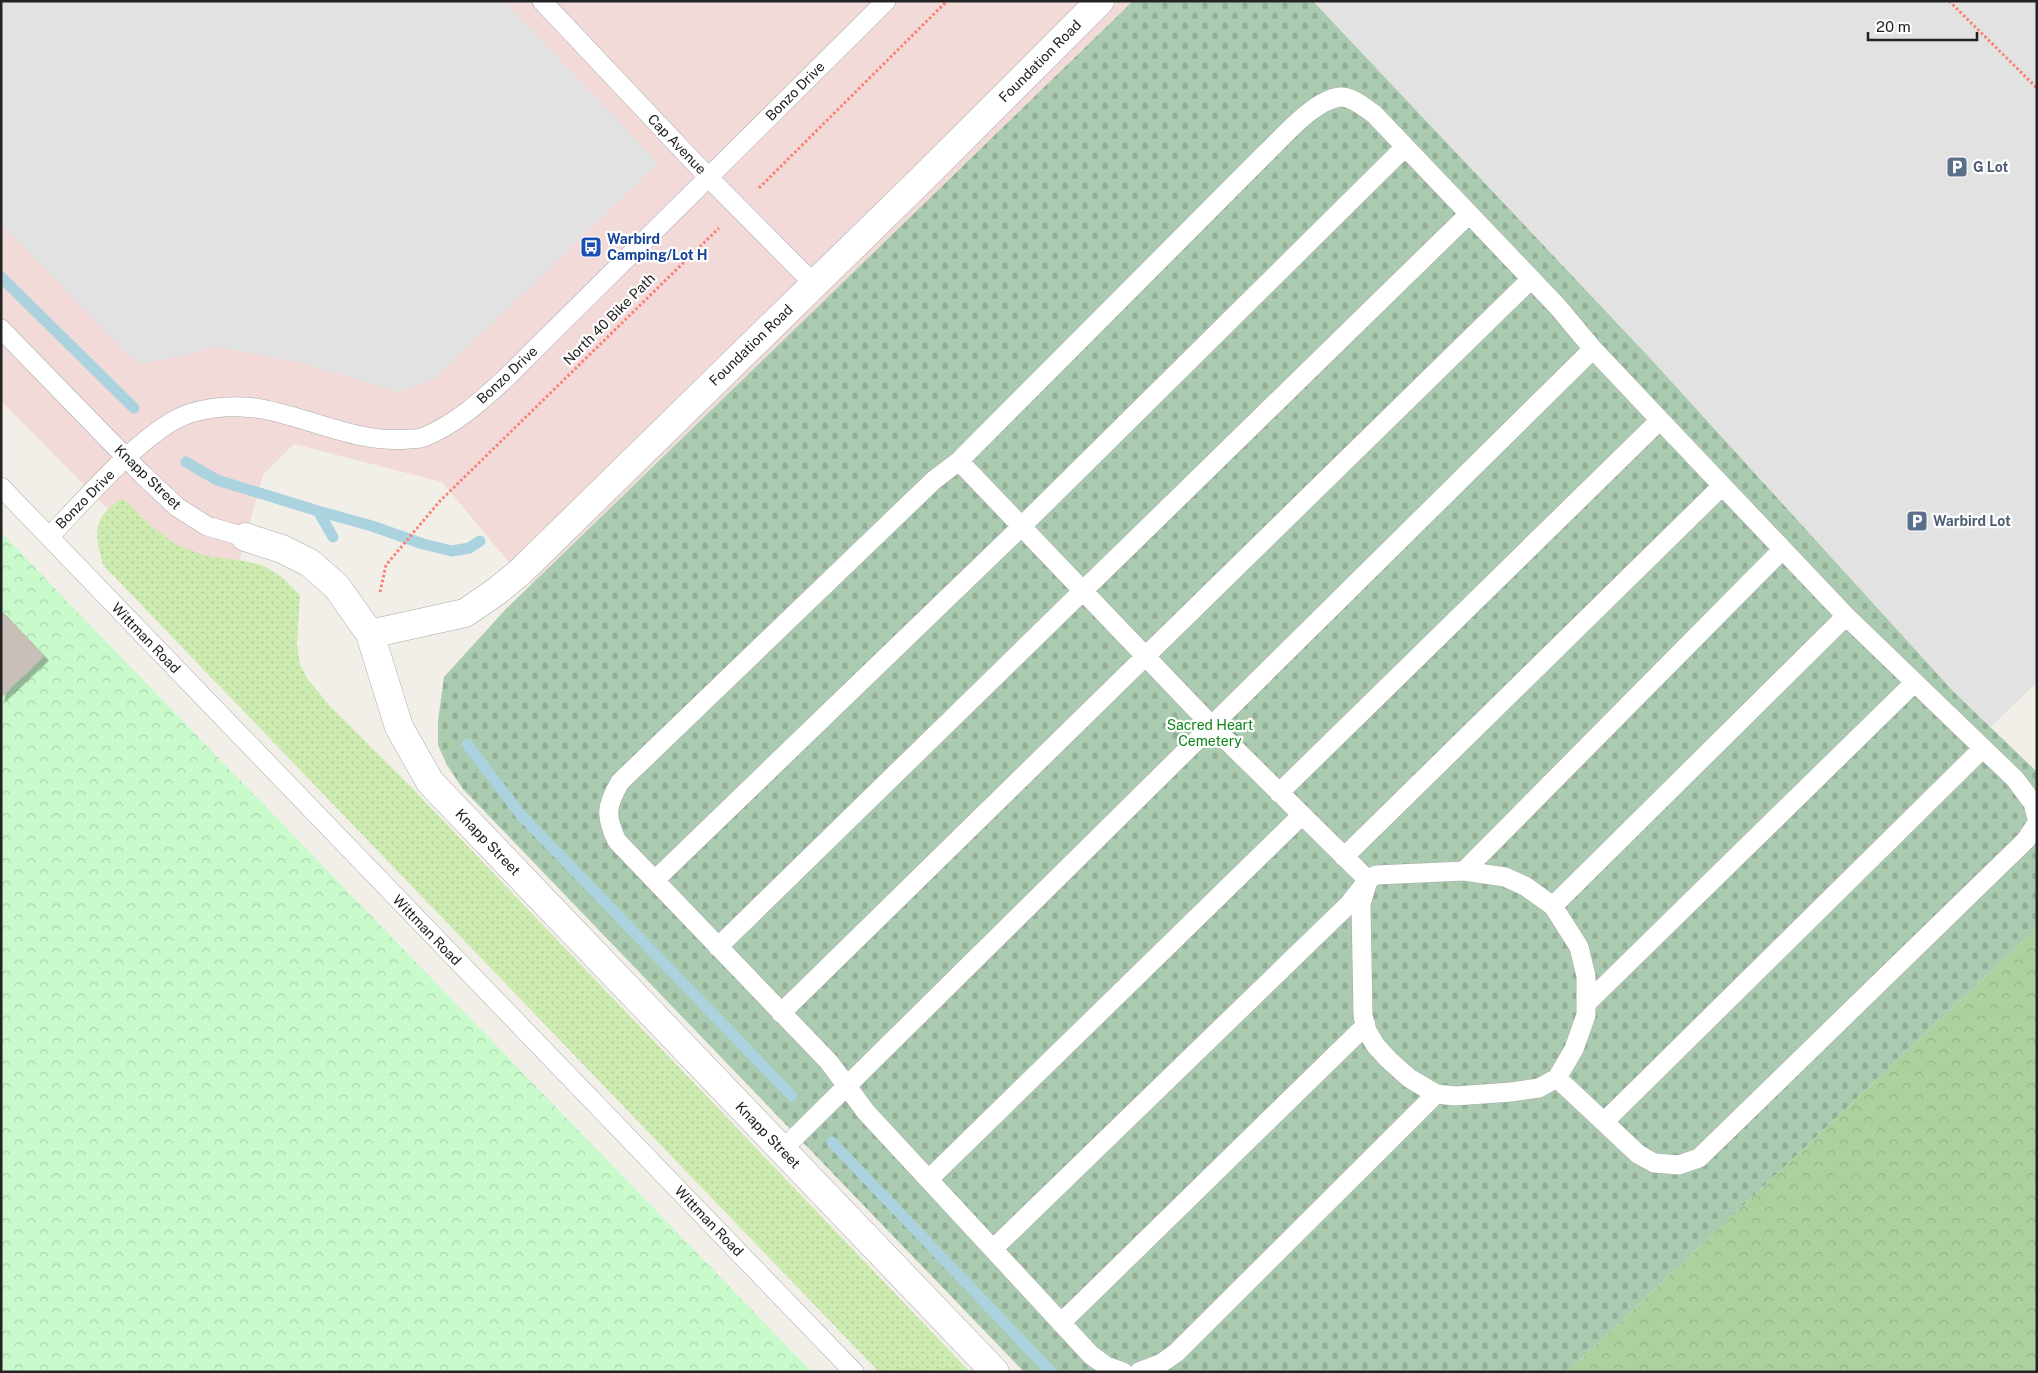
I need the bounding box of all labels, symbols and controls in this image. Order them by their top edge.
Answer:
scale bar [1868,10,1977,42]
street label: Foundation Road [996,17,1084,105]
text: 20 m [1876,18,1911,35]
street label: Bonzo Drive [762,58,828,124]
street label: Cap Avenue [644,111,710,177]
parking icon: G Lot [1945,155,1969,179]
place label: G Lot [1973,159,2009,175]
place label: Warbird Camping/Lot H [607,231,708,263]
bus stop icon: Warbird Camping/Lot H [579,235,603,259]
street label: North 40 Bike Path [560,270,658,368]
street label: Foundation Road [706,301,796,389]
street label: Bonzo Drive [473,343,541,407]
street label: Knapp Street [111,441,185,513]
street label: Bonzo Drive [52,466,118,532]
parking icon: Warbird Lot [1905,509,1929,533]
place label: Warbird Lot [1933,513,2011,529]
street label: Wittman Road [108,600,184,676]
park label: Sacred Heart Cemetery [1167,717,1253,749]
street label: Knapp Street [452,805,524,879]
street label: Wittman Road [389,892,465,968]
street label: Knapp Street [732,1098,804,1172]
street label: Wittman Road [671,1183,747,1259]

